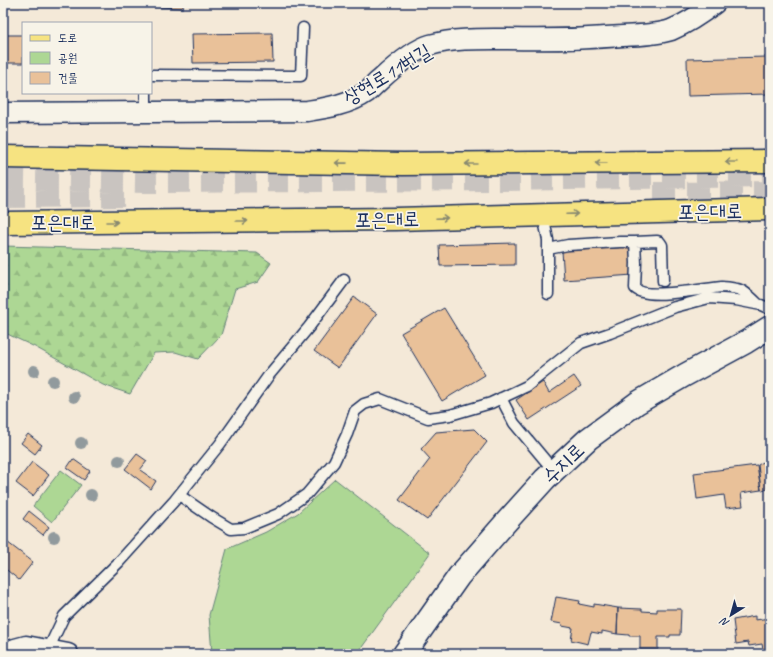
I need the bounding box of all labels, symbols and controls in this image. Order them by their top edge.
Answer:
legend [22,22,152,94]
text: 도로 [58,30,77,46]
street label: 상현로11번길 [339,38,436,111]
text: 공원 [58,50,77,66]
text: 건물 [58,70,78,86]
one-way arrow [725,158,738,166]
one-way arrow [595,159,608,167]
one-way arrow [335,160,348,167]
one-way arrow [465,160,478,168]
street label: 포은대로 [678,198,742,225]
street label: 포은대로 [355,206,419,233]
street label: 포은대로 [31,210,95,235]
one-way arrow [565,211,578,218]
one-way arrow [435,214,448,222]
one-way arrow [235,217,248,225]
one-way arrow [105,218,118,226]
street label: 수지로 [537,438,589,489]
north arrow [711,595,751,635]
text: N [716,614,732,631]

